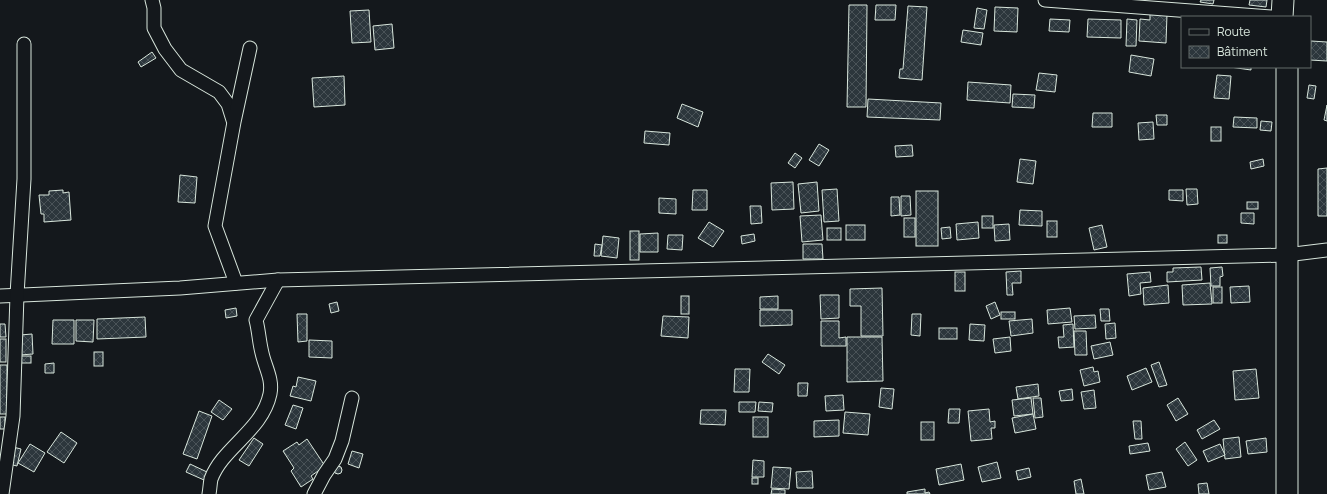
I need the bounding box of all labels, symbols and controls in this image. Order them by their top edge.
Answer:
legend [1181,16,1311,68]
text: Route [1217,23,1250,40]
text: Bâtiment [1217,43,1268,60]

